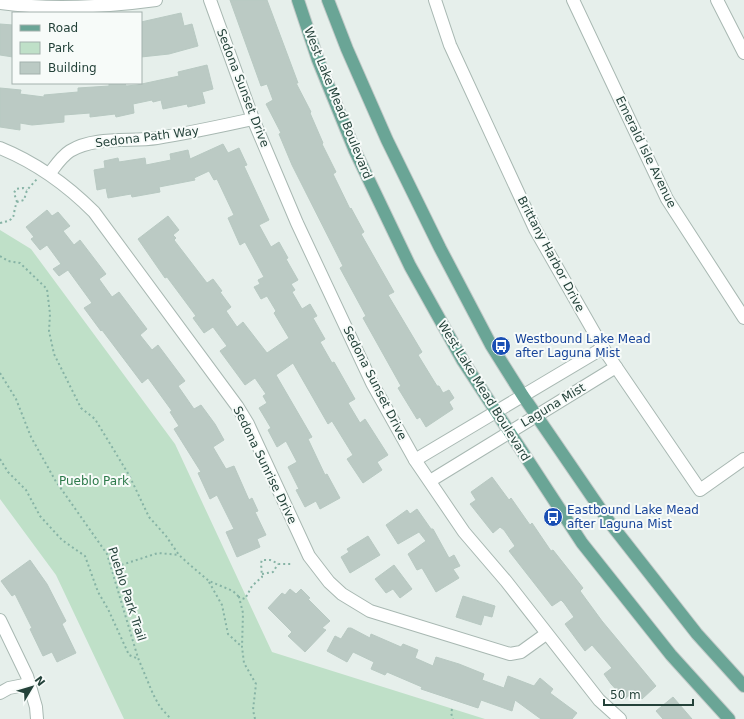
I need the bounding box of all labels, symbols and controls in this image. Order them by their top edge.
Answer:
legend [12,12,142,84]
text: Road [48,21,78,35]
street label: West Lake Mead Boulevard [301,25,375,181]
street label: Sedona Sunset Drive [214,27,272,149]
text: Park [48,41,74,55]
text: Building [48,61,97,75]
street label: Emerald Isle Avenue [613,94,679,210]
street label: Sedona Path Way [94,124,200,150]
street label: Brittany Harbor Drive [515,194,587,314]
street label: West Lake Mead Boulevard [435,318,533,464]
street label: Sedona Sunset Drive [340,324,410,442]
place label: Westbound Lake Mead after Laguna Mist [515,332,651,360]
bus stop icon: Westbound Lake Mead after Laguna Mist [490,335,512,357]
street label: Laguna Mist [518,380,588,430]
street label: Sedona Sunrise Drive [230,404,300,526]
park label: Pueblo Park [59,474,129,488]
place label: Eastbound Lake Mead after Laguna Mist [567,503,699,531]
bus stop icon: Eastbound Lake Mead after Laguna Mist [542,506,564,528]
street label: Pueblo Park Trail [105,545,149,643]
north arrow [12,667,52,707]
text: N [32,674,47,689]
scale bar [604,681,693,707]
text: 50 m [610,688,641,702]

